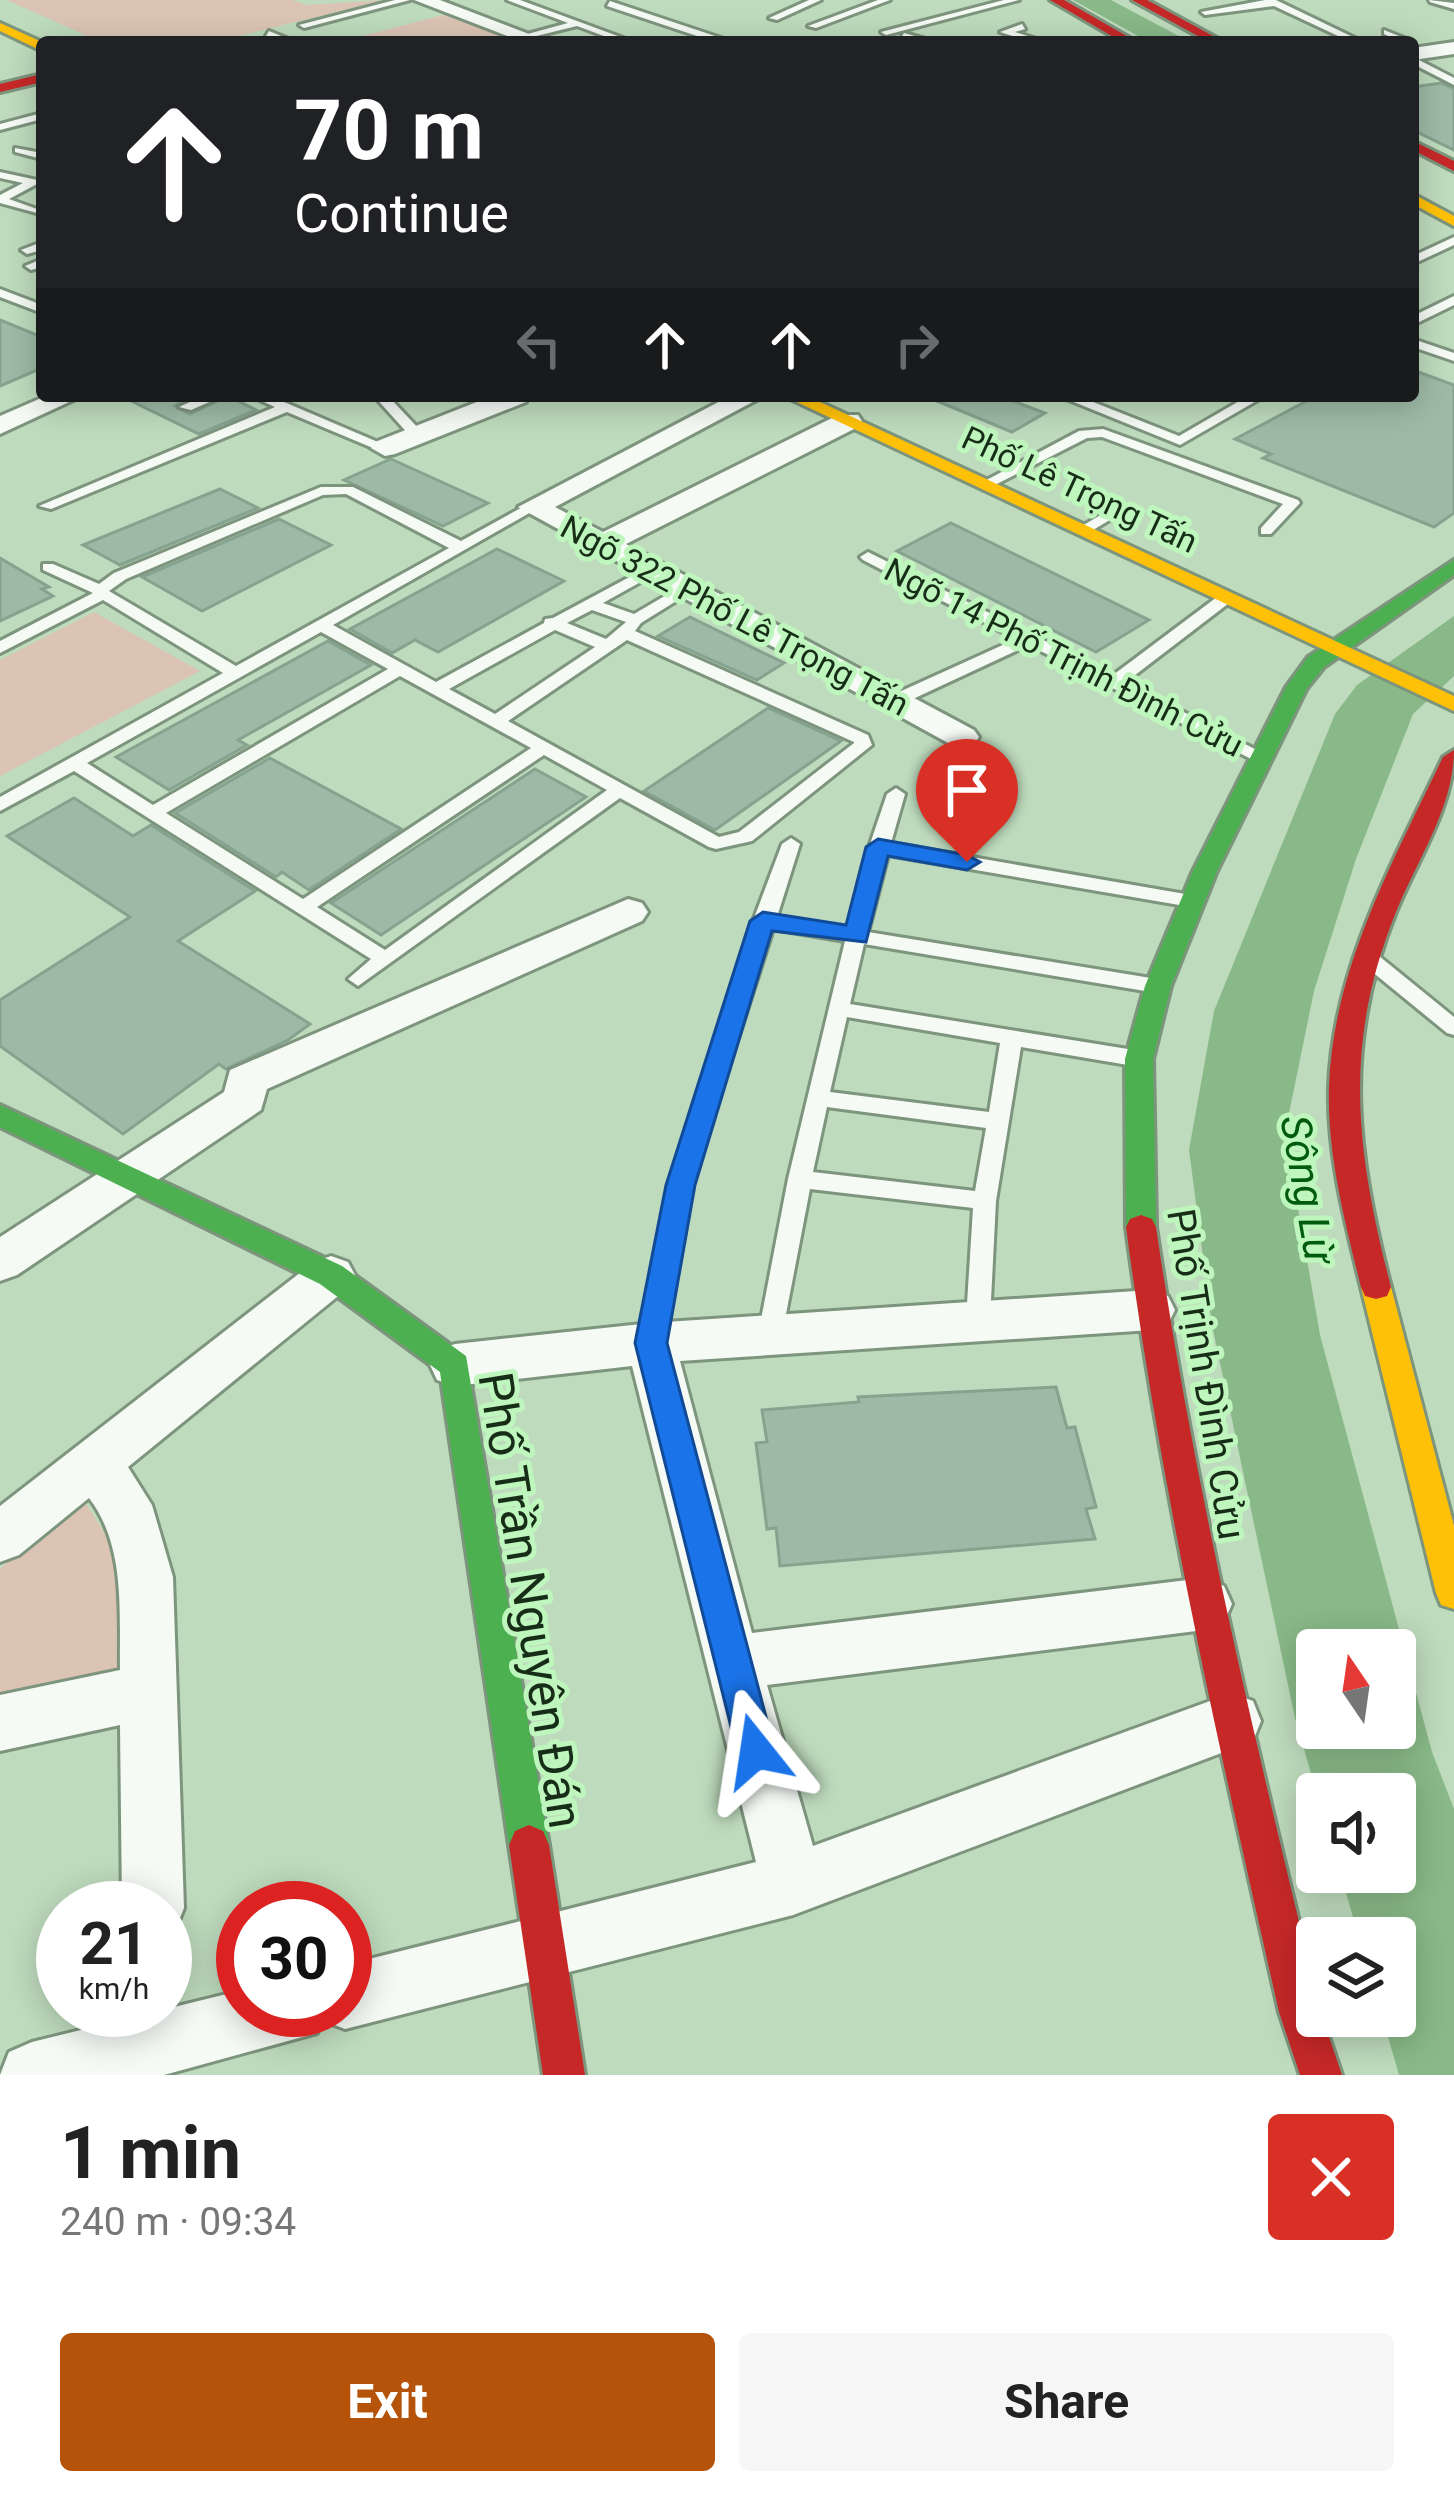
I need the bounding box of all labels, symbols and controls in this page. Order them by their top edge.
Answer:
text: 70 m [294,81,484,180]
icon: ahead [96,84,252,240]
text: Continue [294,182,509,245]
icon: left [506,312,572,378]
icon: ahead [632,312,698,378]
icon: ahead [758,312,824,378]
icon: right [884,312,950,378]
street label: Phố Lê Trọng Tấn [956,418,1204,561]
street label: Ngõ 322 Phố Lê Trọng Tấn [554,507,915,724]
street label: Ngõ 14 Phố Trịnh Đình Cửu [878,550,1249,765]
pin [916,739,1018,862]
icon: arrive [934,757,1000,823]
water label: Sông Lừ [1270,1111,1345,1270]
street label: Phố Trịnh Đình Cửu [1157,1206,1255,1543]
street label: Phố Trần Nguyên Đán [466,1368,595,1832]
north arrow [1296,1629,1416,1749]
map controls [1296,1629,1416,2037]
position arrow [693,1688,819,1814]
button: sound [1296,1773,1416,1893]
speed limit sign: 30 [216,1881,372,2037]
text: 21 [80,1908,148,1979]
button: layers [1296,1917,1416,2037]
text: km/h [79,1971,149,2006]
text: 1 min [60,2111,241,2196]
button: close [1268,2114,1394,2240]
text: 240 m · 09:34 [60,2199,296,2245]
button: Exit [60,2333,715,2471]
button: Share [739,2333,1394,2471]

